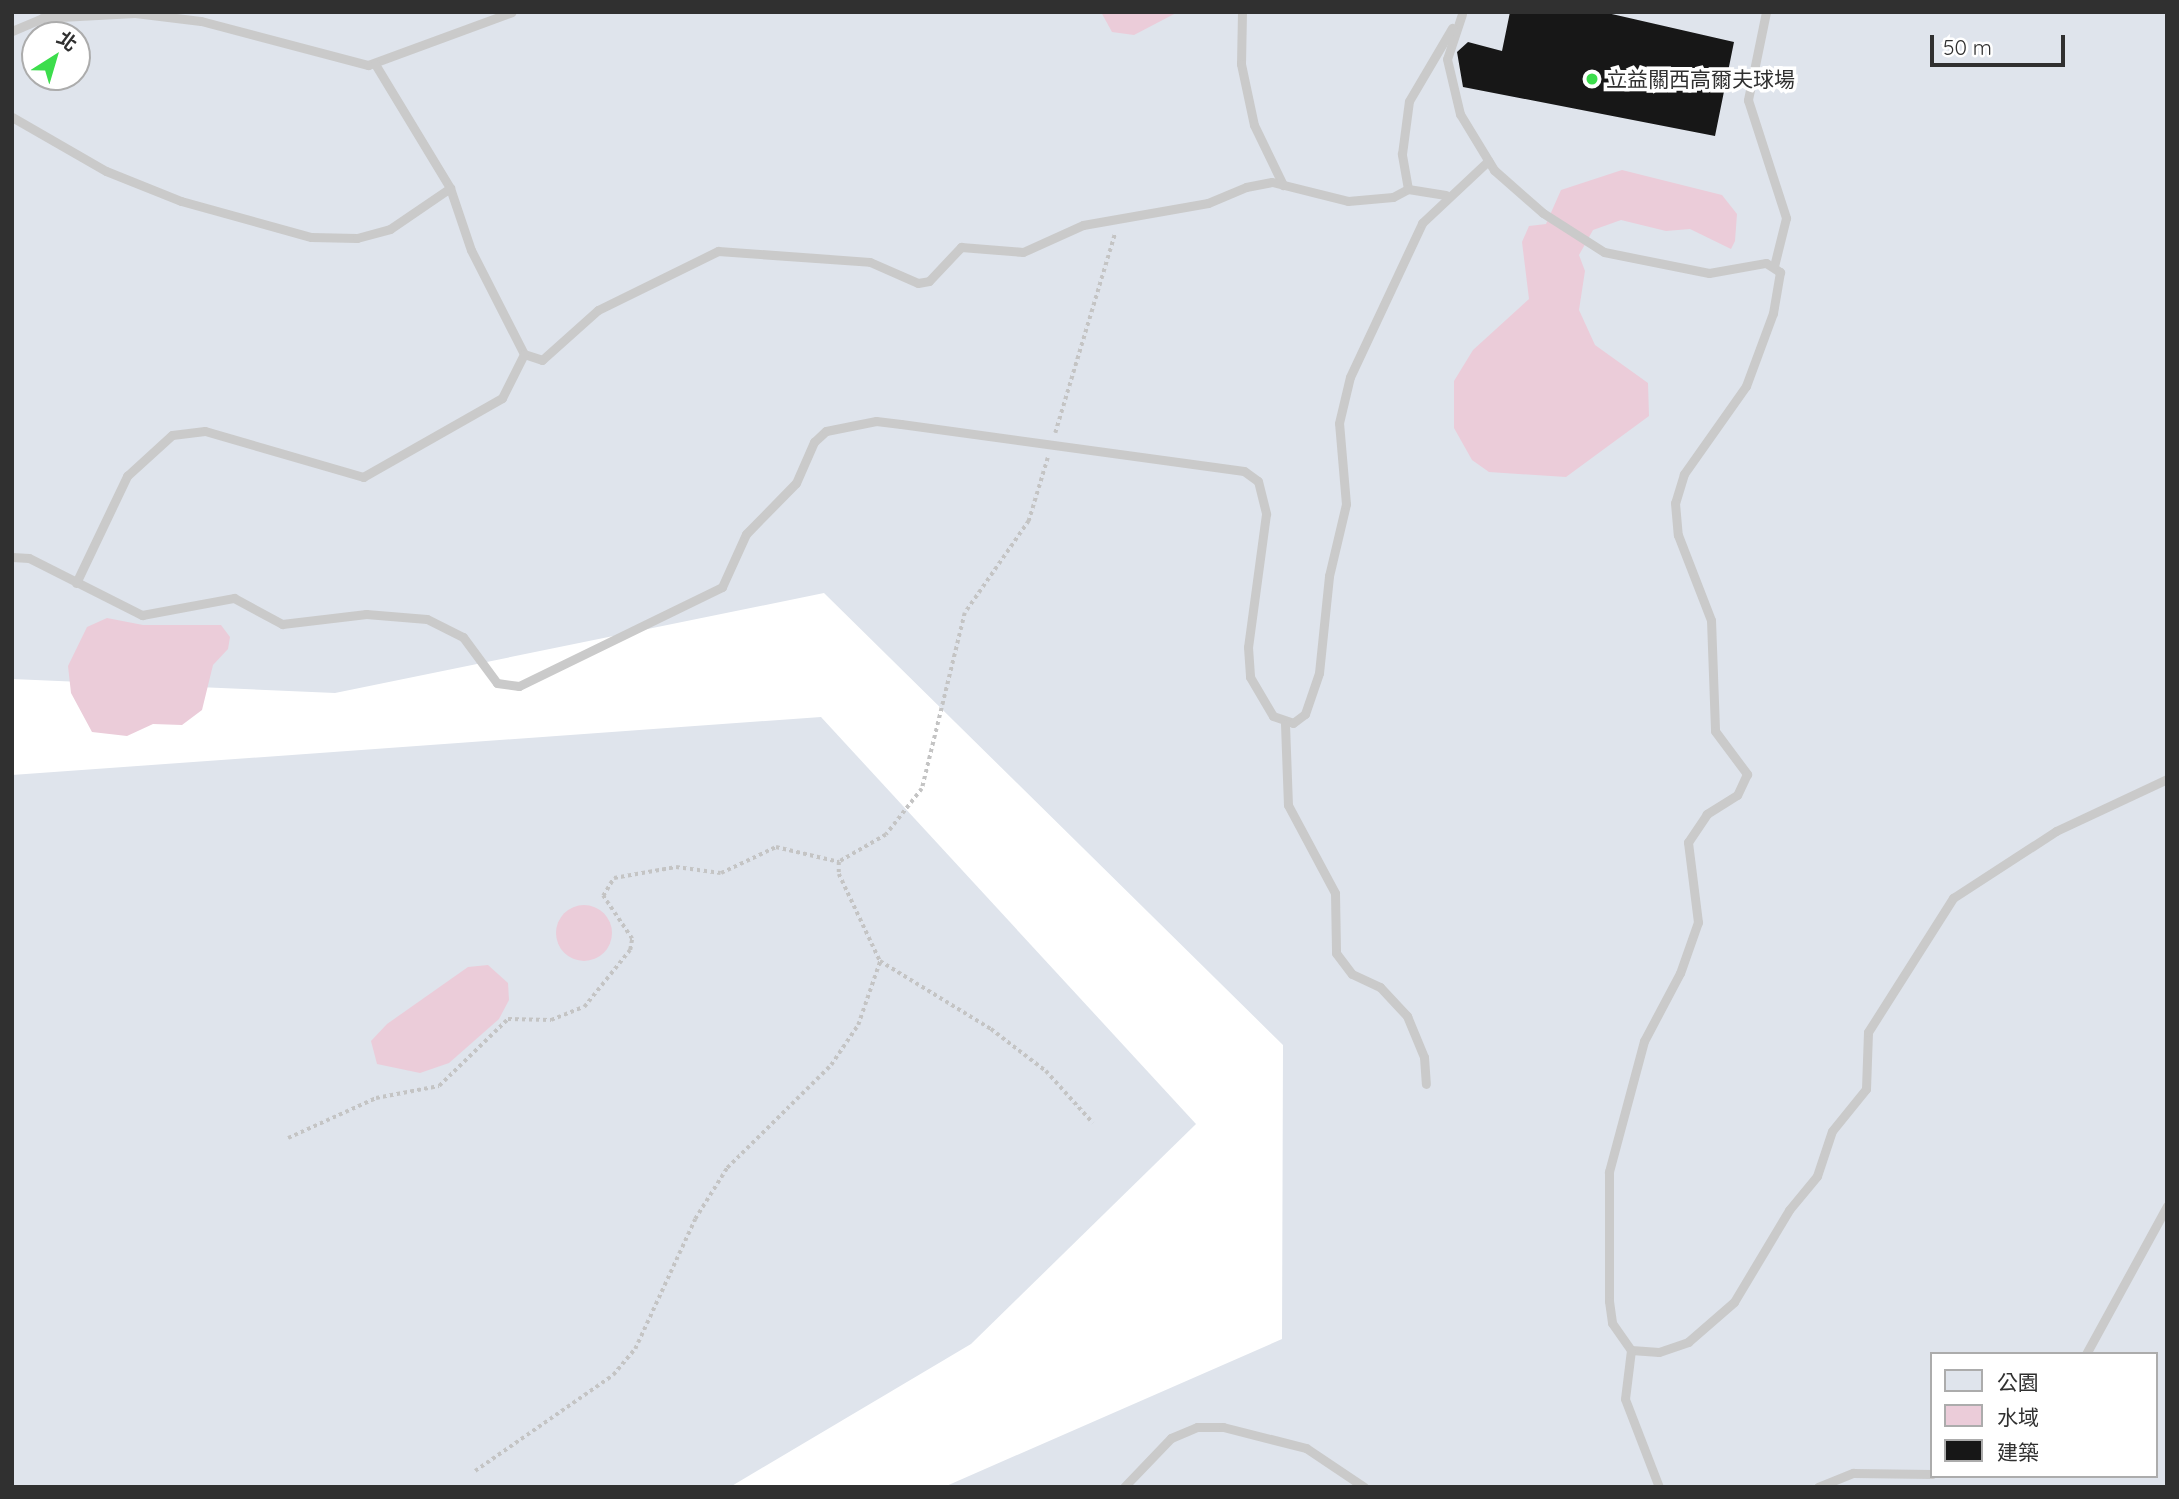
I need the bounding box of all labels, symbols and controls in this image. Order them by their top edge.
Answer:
north arrow [21,21,91,91]
scale bar [1934,21,2069,65]
text: 北 [53,26,82,56]
text: 50 m [1943,34,1992,60]
place label: 立益關西高爾夫球場 [1606,66,1795,92]
marker: 立益關西高爾夫球場 [1584,71,1600,87]
legend [1930,1352,2158,1478]
text: 公園 [1997,1369,2039,1395]
text: 水域 [1997,1404,2039,1430]
text: 建築 [1997,1439,2039,1465]

